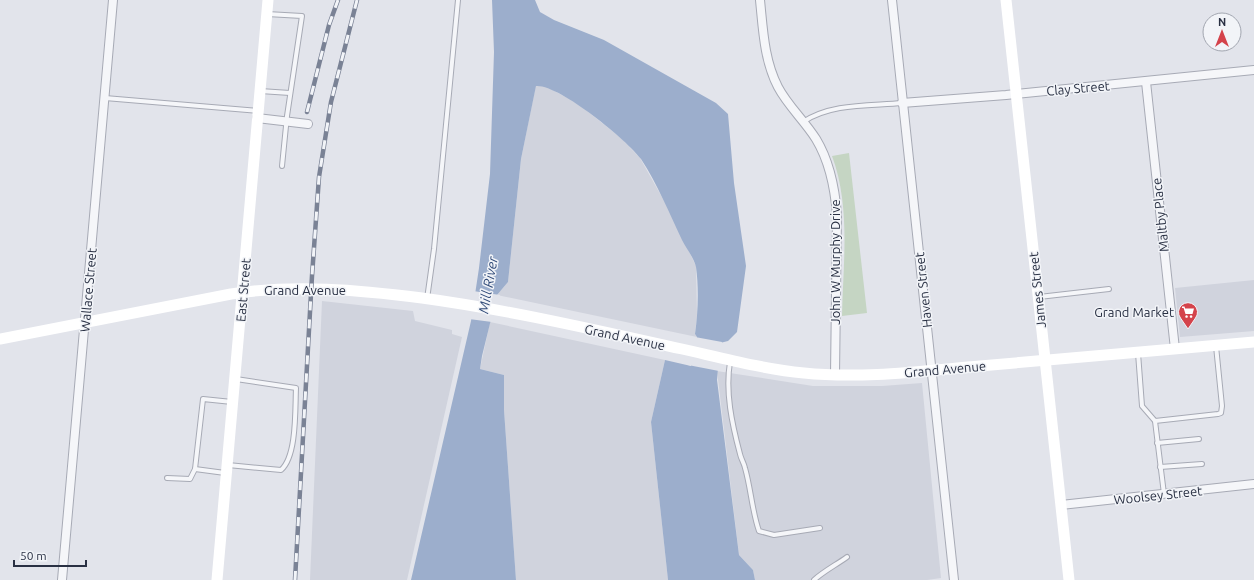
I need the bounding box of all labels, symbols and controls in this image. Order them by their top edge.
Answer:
north arrow [1202,12,1242,52]
text: N [1218,16,1226,28]
street label: Clay Street [1046,78,1110,98]
street label: Maltby Place [1149,177,1171,253]
street label: John W Murphy Drive [828,199,842,325]
street label: Wallace Street [77,247,99,333]
street label: James Street [1026,251,1048,329]
street label: Haven Street [912,252,934,328]
water label: Mill River [475,255,501,315]
street label: East Street [233,258,253,322]
street label: Grand Avenue [264,283,346,297]
supermarket icon: Grand Market [1177,301,1199,329]
place label: Grand Market [1094,305,1174,319]
street label: Grand Avenue [583,322,667,352]
street label: Grand Avenue [904,358,986,380]
street label: Woolsey Street [1113,483,1203,507]
scale bar [14,542,86,568]
text: 50 m [20,549,47,562]

